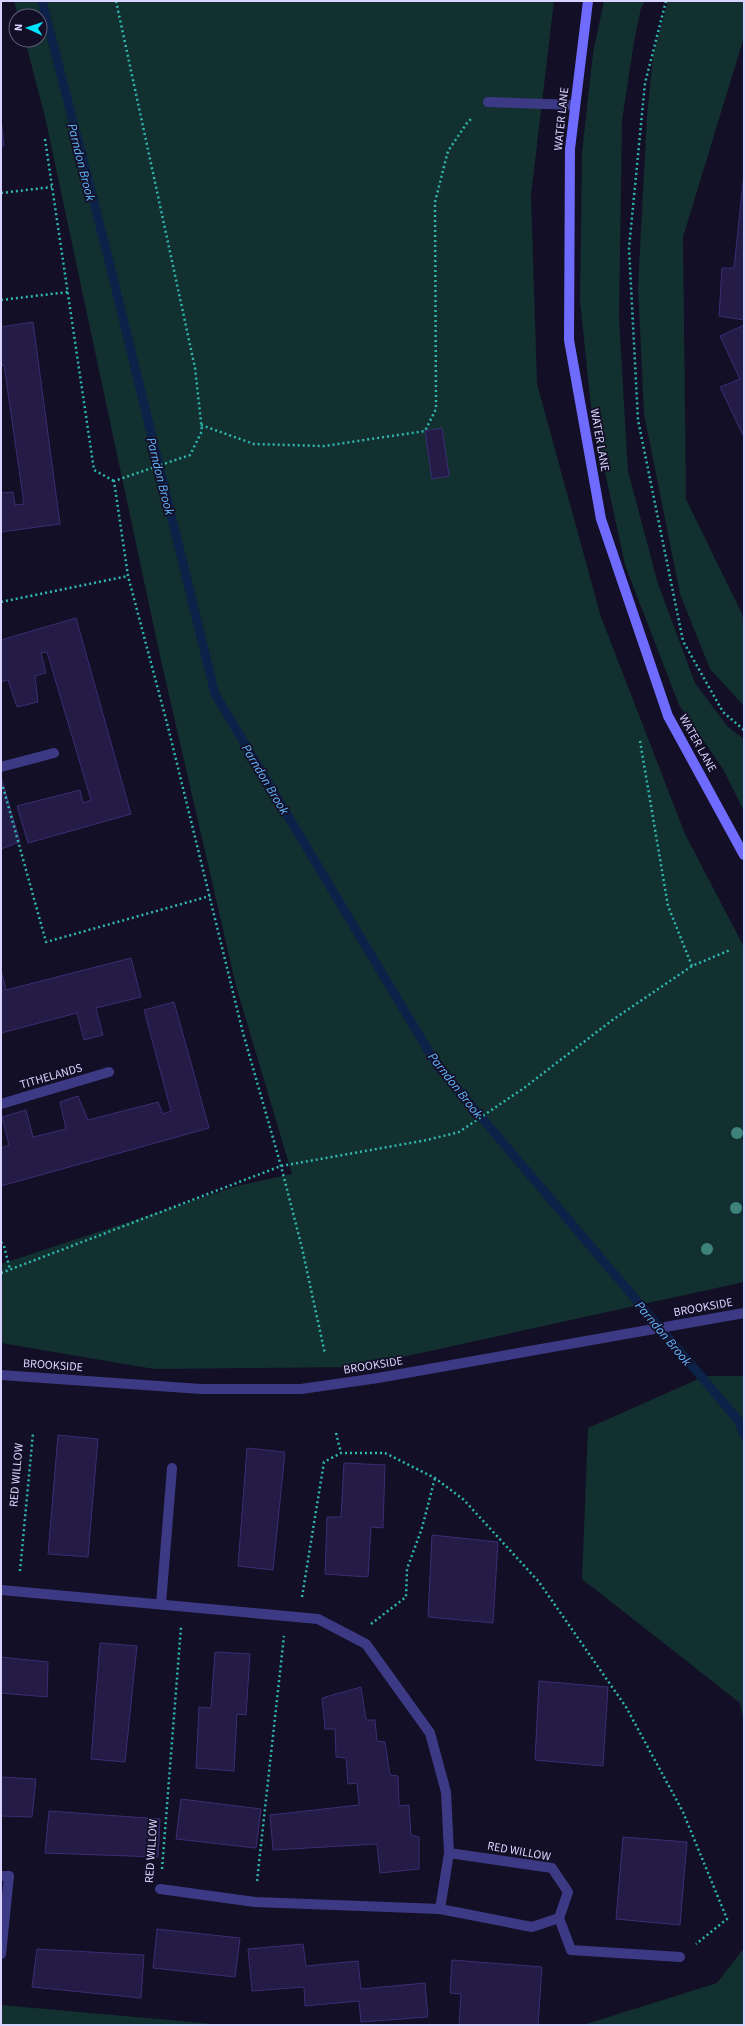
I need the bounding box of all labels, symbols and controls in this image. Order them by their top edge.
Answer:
north arrow [8,8,48,48]
text: N [11,23,26,32]
street label: WATER LANE [550,86,573,152]
water label: Parndon Brook [63,121,100,204]
street label: WATER LANE [586,407,613,473]
water label: Parndon Brook [142,435,179,518]
street label: WATER LANE [675,711,720,775]
water label: Parndon Brook [237,741,294,819]
water label: Parndon Brook [424,1049,487,1123]
street label: TITHELANDS [18,1059,84,1093]
street label: BROOKSIDE [672,1294,734,1321]
water label: Parndon Brook [631,1297,696,1370]
street label: BROOKSIDE [342,1352,404,1379]
street label: BROOKSIDE [22,1355,83,1376]
street label: RED WILLOW [5,1442,28,1508]
street label: RED WILLOW [141,1818,162,1884]
street label: RED WILLOW [486,1838,553,1866]

